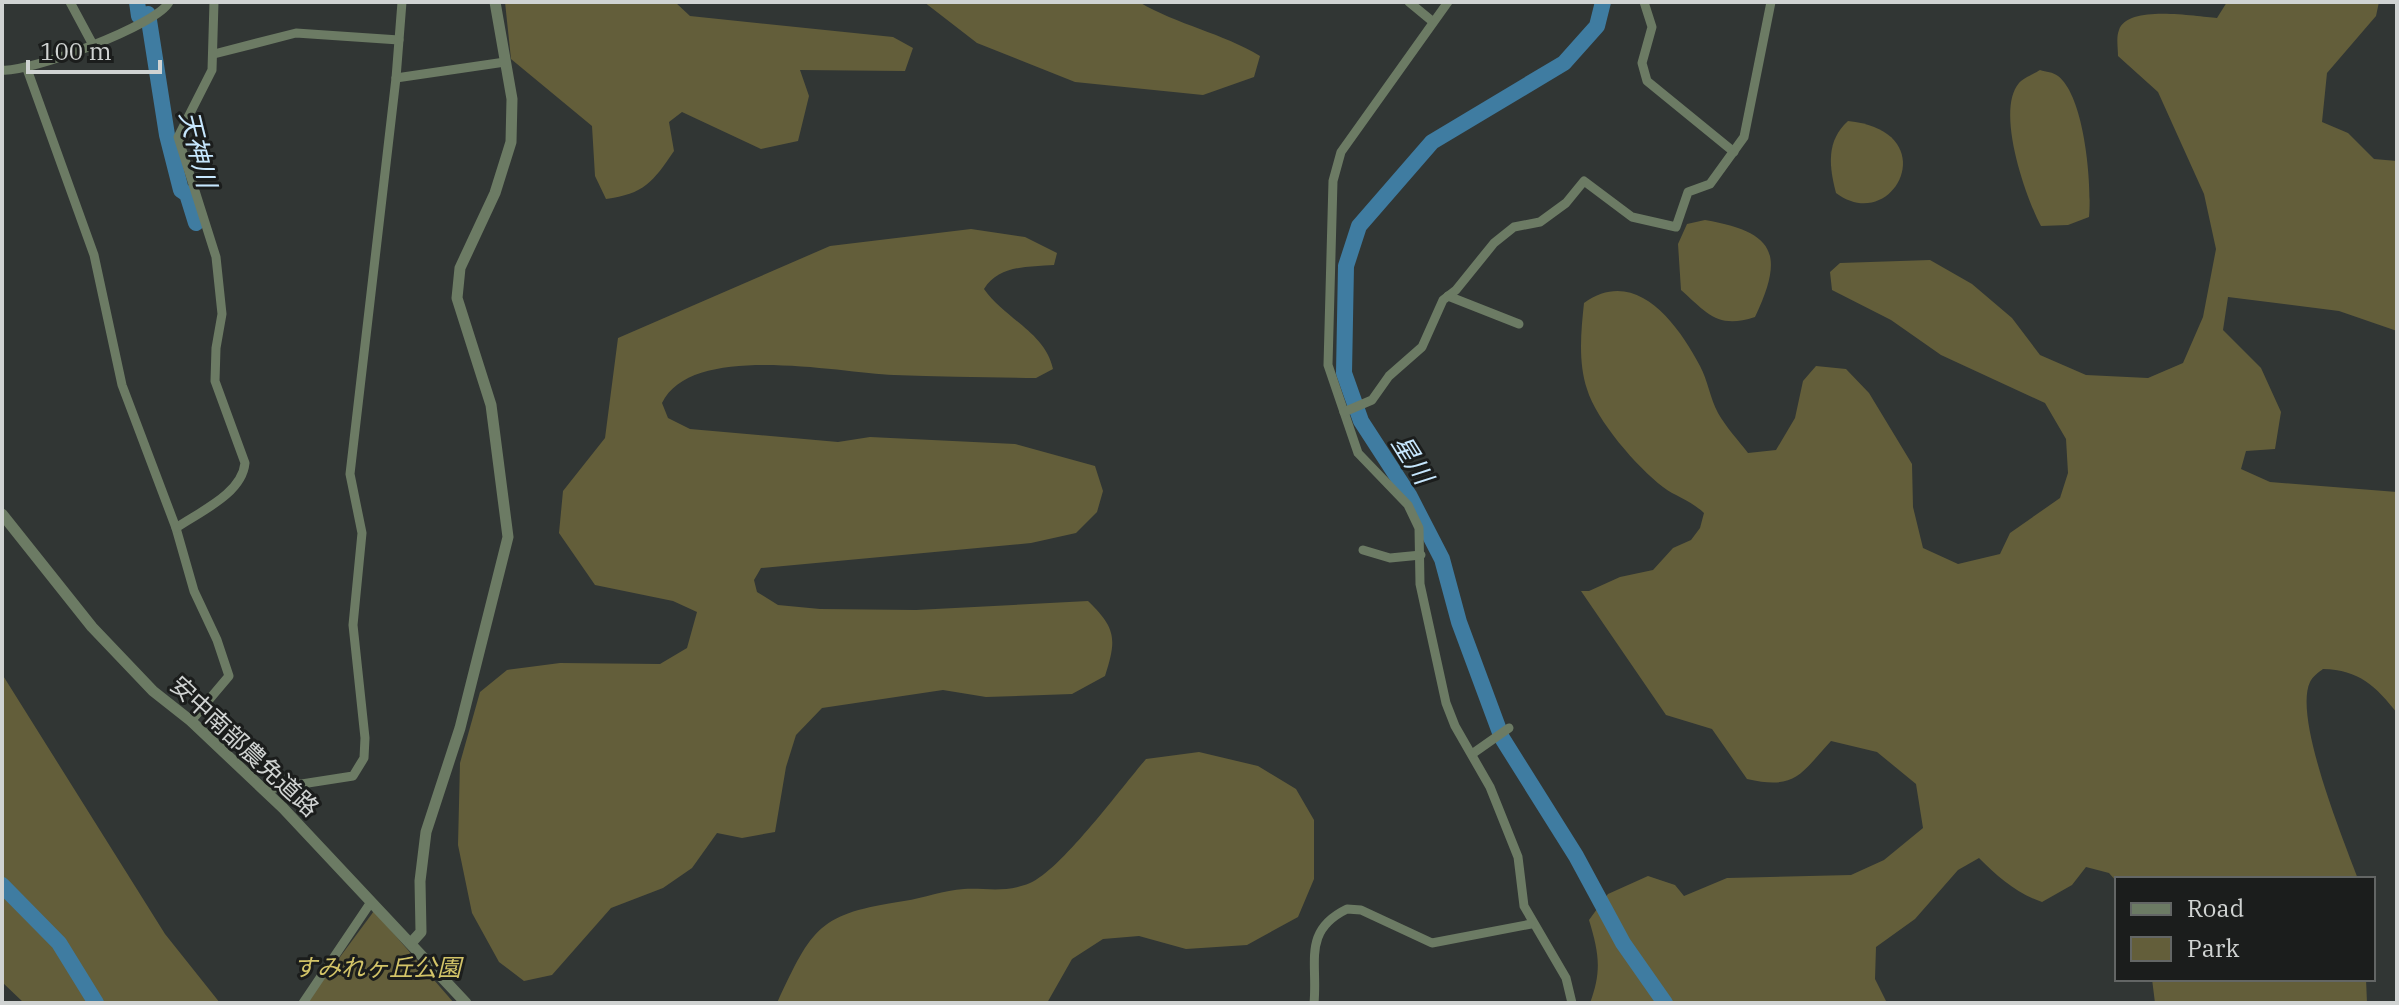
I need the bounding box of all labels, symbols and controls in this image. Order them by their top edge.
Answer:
scale bar [28,24,160,74]
text: 100 m [40,35,112,67]
water label: 天神川 [173,107,226,194]
water label: 星川 [1385,428,1443,493]
street label: 安中南部農免道路 [164,669,326,823]
legend [2115,877,2375,981]
text: Road [2187,892,2244,924]
text: Park [2187,932,2239,964]
park label: すみれヶ丘公園 [293,951,464,983]

